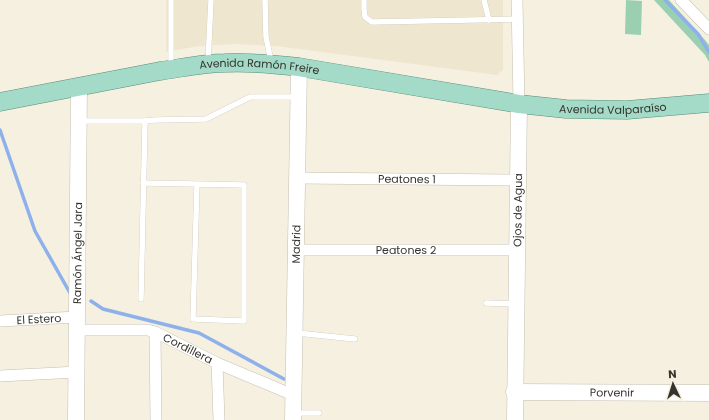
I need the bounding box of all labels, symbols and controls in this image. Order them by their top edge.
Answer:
street label: Avenida Ramón Freire [198,55,321,78]
street label: Avenida Valparaíso [558,99,667,118]
street label: Peatones 1 [378,171,436,187]
street label: Ojos de Agua [509,173,526,247]
street label: Ramón Ángel Jara [69,202,86,304]
street label: Madrid [288,225,304,263]
street label: Peatones 2 [376,242,436,258]
street label: El Estero [16,310,62,328]
street label: Cordillera [160,329,215,368]
north arrow [653,364,693,404]
text: N [668,366,677,382]
street label: Porvenir [590,384,634,401]

